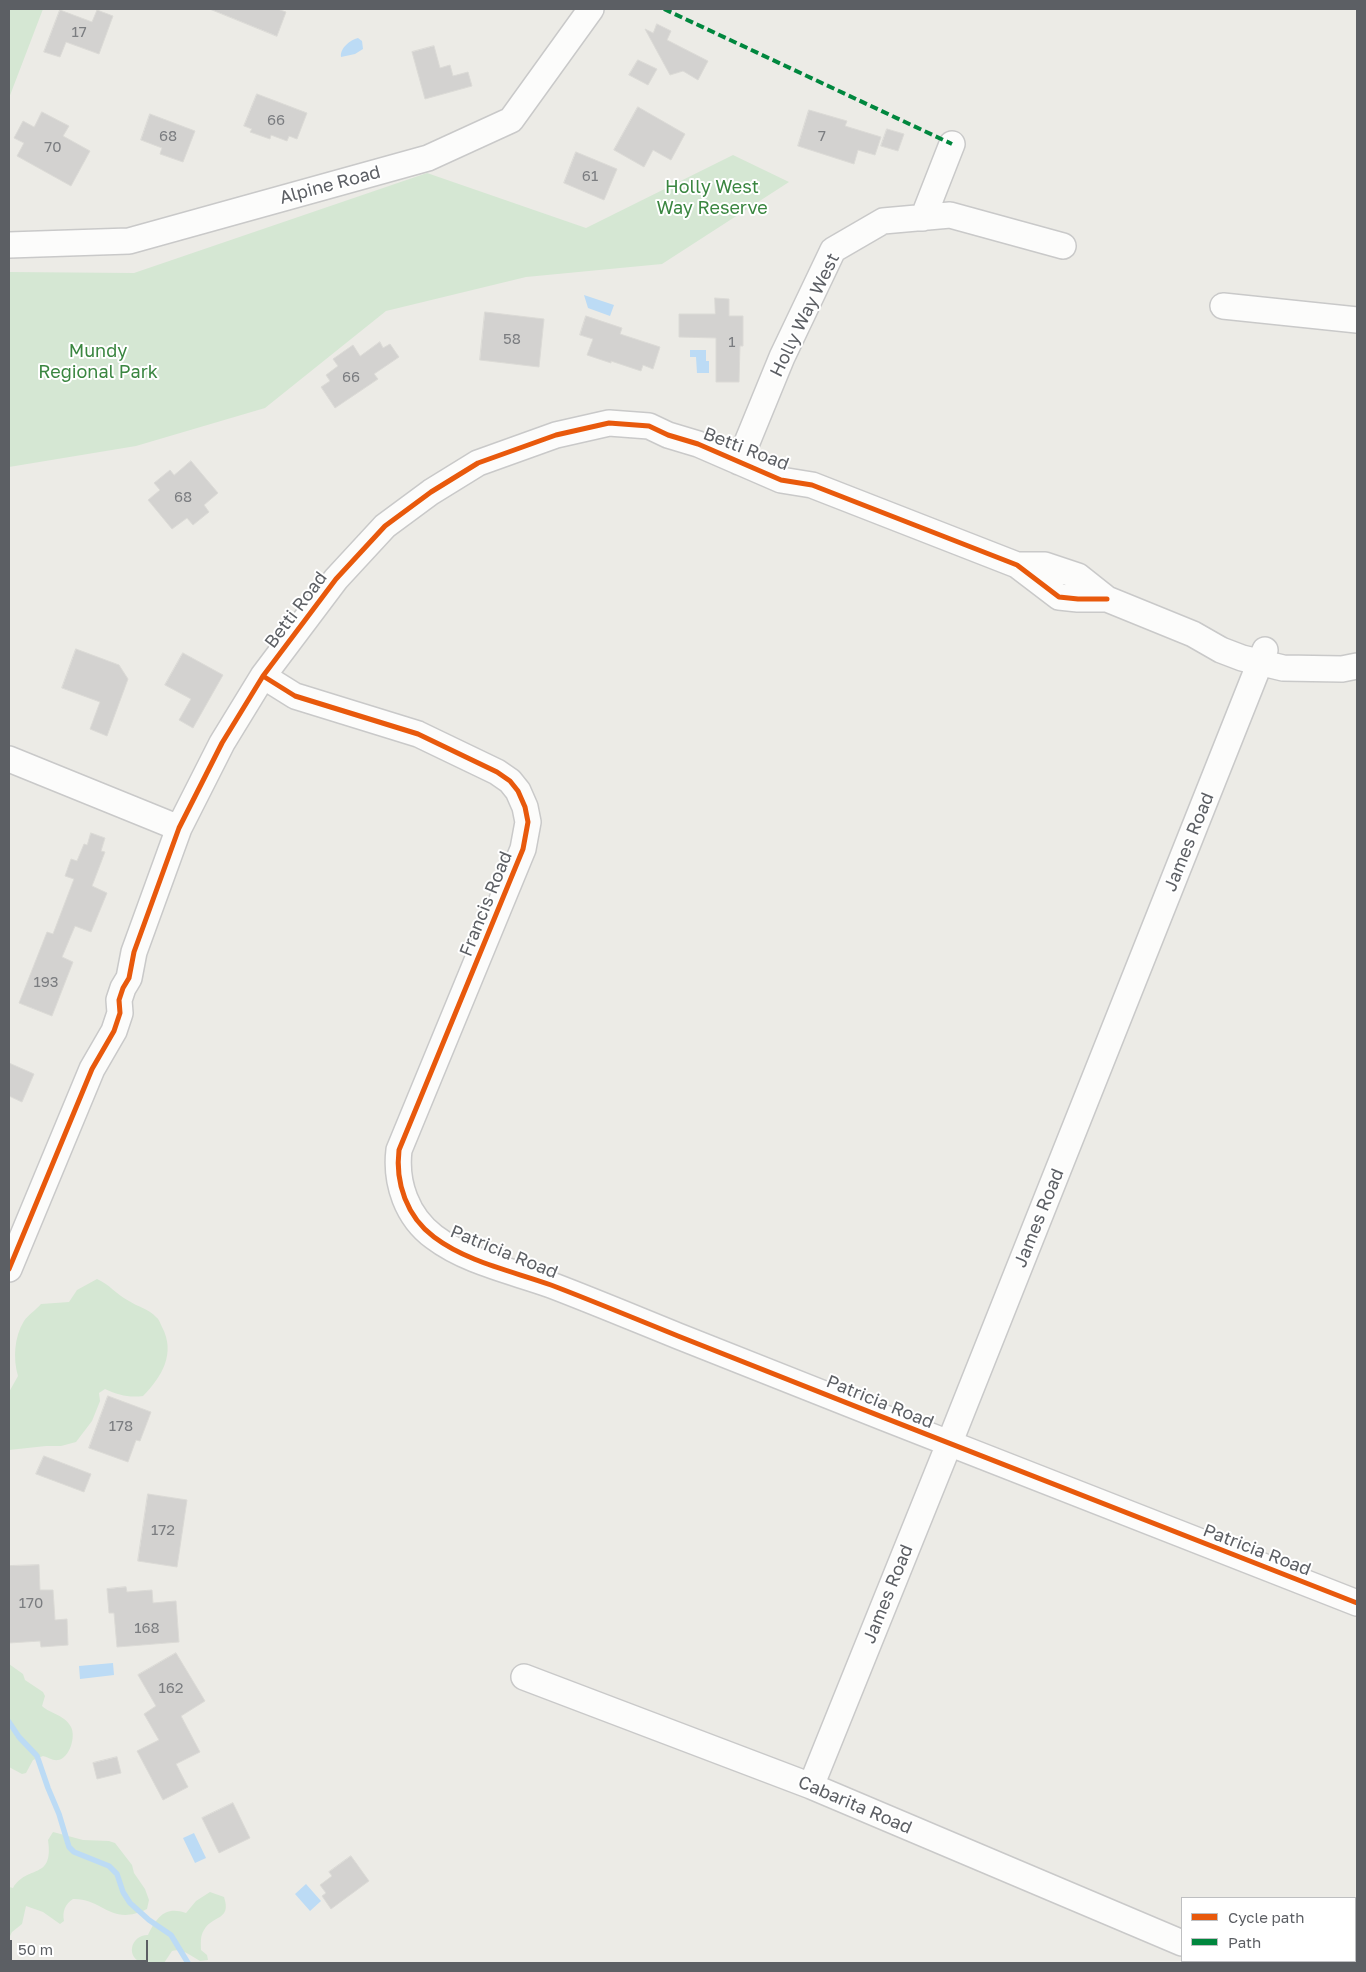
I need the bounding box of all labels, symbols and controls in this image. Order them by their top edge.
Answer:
house number: 17 [71,23,87,41]
house number: 66 [267,111,285,129]
house number: 68 [159,127,177,145]
house number: 7 [818,127,826,145]
house number: 70 [44,138,62,156]
street label: Alpine Road [277,161,383,209]
house number: 61 [582,167,598,185]
park label: Holly West Way Reserve [656,176,768,218]
street label: Holly Way West [766,250,844,380]
house number: 58 [503,330,521,348]
house number: 1 [728,333,736,351]
park label: Mundy Regional Park [38,340,158,382]
house number: 66 [342,368,360,386]
street label: Betti Road [700,423,792,475]
house number: 68 [174,488,192,506]
street label: Betti Road [260,568,332,652]
street label: James Road [1159,789,1219,895]
street label: Francis Road [455,848,517,960]
house number: 193 [33,973,59,991]
street label: James Road [1009,1165,1069,1271]
street label: Patricia Road [447,1221,561,1283]
street label: Patricia Road [823,1371,937,1433]
house number: 178 [109,1417,133,1435]
street label: Patricia Road [1200,1519,1314,1581]
house number: 172 [151,1521,175,1539]
street label: James Road [858,1541,918,1647]
house number: 170 [19,1594,43,1612]
house number: 168 [134,1619,160,1637]
house number: 162 [158,1679,184,1697]
street label: Cabarita Road [795,1771,915,1839]
legend [1181,1897,1356,1962]
text: Cycle path [1228,1908,1304,1926]
scale bar [12,1930,150,1962]
text: Path [1228,1933,1261,1951]
text: 50 m [18,1940,53,1958]

